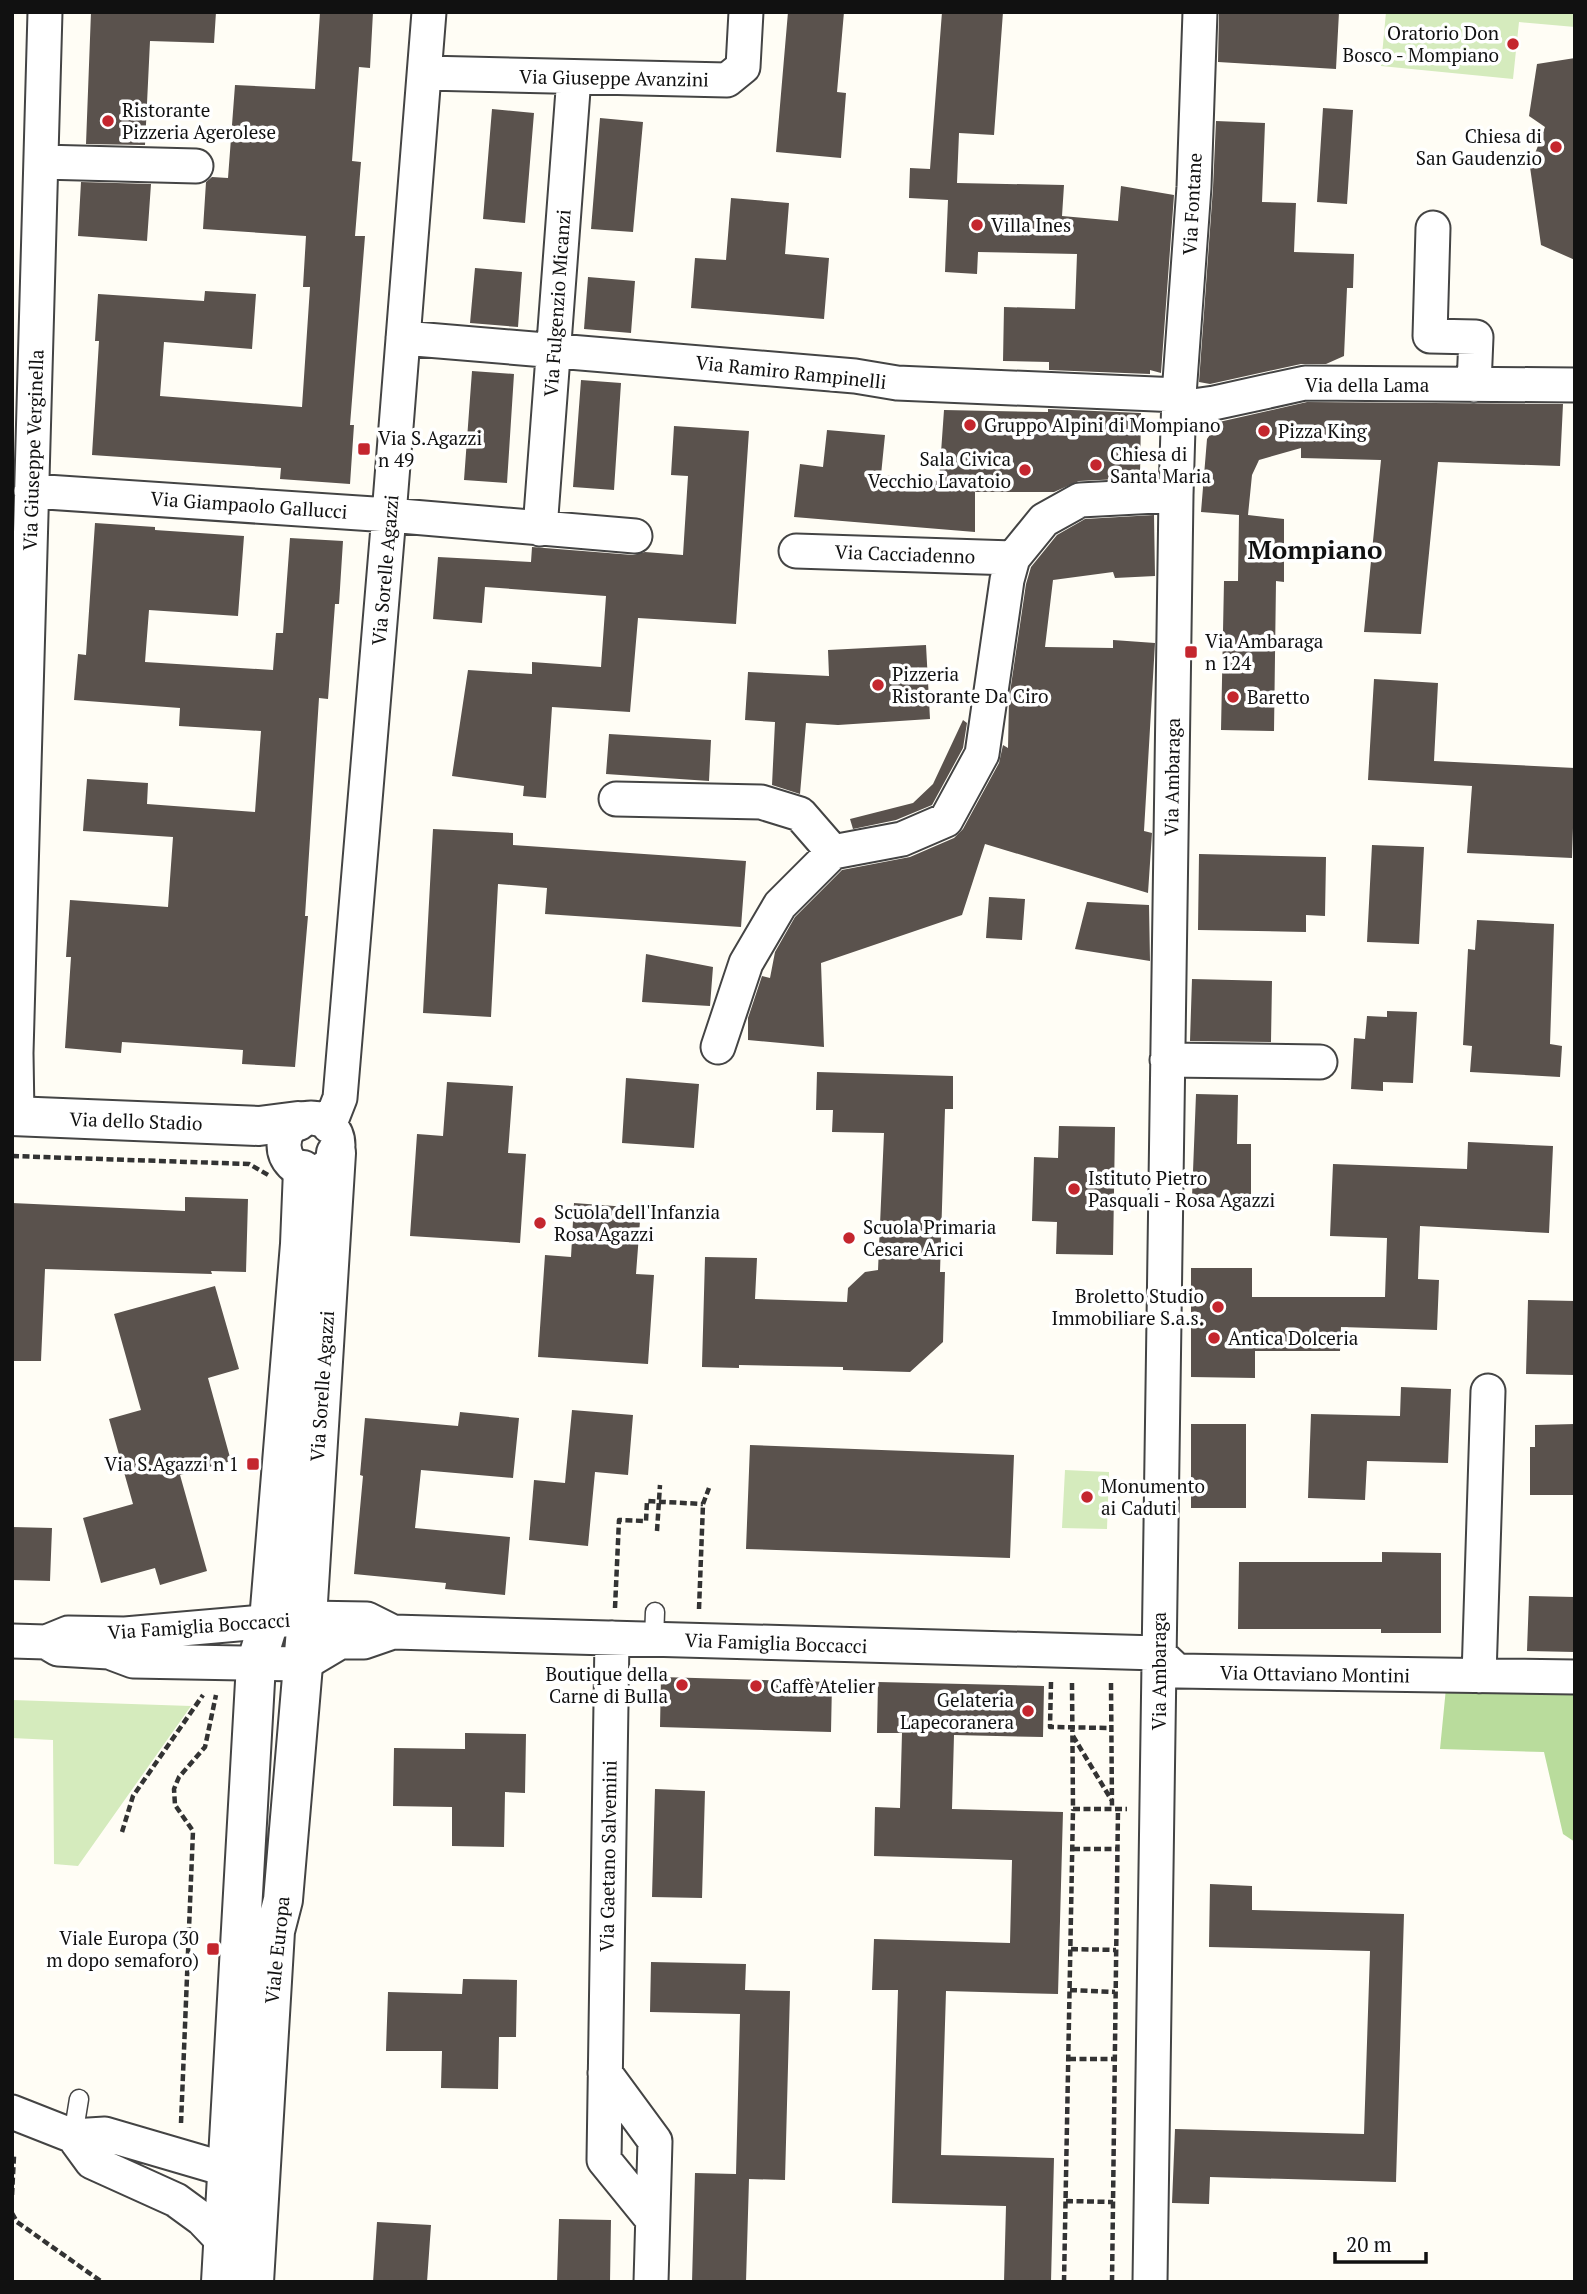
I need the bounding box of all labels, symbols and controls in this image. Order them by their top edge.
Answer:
place label: Oratorio Don Bosco - Mompiano [1343,20,1499,67]
marker: Oratorio Don Bosco - Mompiano [1505,36,1521,52]
street label: Via Giuseppe Avanzini [519,63,709,92]
place label: Ristorante Pizzeria Agerolese [122,97,276,144]
marker: Ristorante Pizzeria Agerolese [100,113,116,129]
place label: Chiesa di San Gaudenzio [1416,123,1542,170]
marker: Chiesa di San Gaudenzio [1548,139,1564,155]
street label: Via Fontane [1176,152,1207,256]
street label: Via Fulgenzio Micanzi [537,208,576,397]
place label: Villa Ines [991,212,1071,237]
marker: Villa Ines [969,217,985,233]
street label: Via Giuseppe Verginella [16,349,49,551]
street label: Via Ramiro Rampinelli [694,349,888,394]
street label: Via della Lama [1305,372,1430,397]
place label: Gruppo Alpini di Mompiano [984,412,1220,437]
marker: Gruppo Alpini di Mompiano [962,417,978,433]
place label: Pizza King [1278,418,1368,443]
marker: Pizza King [1256,423,1272,439]
place label: Via S.Agazzi n 49 [378,425,482,472]
marker: Via S.Agazzi n 49 [356,441,372,457]
place label: Chiesa di Santa Maria [1110,441,1211,488]
place label: Sala Civica Vecchio Lavatoio [868,446,1011,493]
marker: Chiesa di Santa Maria [1088,457,1104,473]
marker: Sala Civica Vecchio Lavatoio [1017,462,1033,478]
street label: Via Giampaolo Gallucci [150,485,348,524]
street label: Via Sorelle Agazzi [365,493,404,646]
district label: Mompiano [1248,532,1382,566]
street label: Via Cacciadenno [834,539,976,568]
place label: Via Ambaraga n 124 [1205,628,1324,675]
marker: Via Ambaraga n 124 [1183,644,1199,660]
place label: Pizzeria Ristorante Da Ciro [892,661,1048,708]
marker: Pizzeria Ristorante Da Ciro [870,677,886,693]
place label: Baretto [1247,684,1310,709]
marker: Baretto [1225,689,1241,705]
street label: Via Ambaraga [1158,717,1185,836]
street label: Via dello Stadio [69,1106,203,1135]
place label: Istituto Pietro Pasquali - Rosa Agazzi [1088,1165,1275,1212]
marker: Istituto Pietro Pasquali - Rosa Agazzi [1066,1181,1082,1197]
place label: Scuola dell'Infanzia Rosa Agazzi [554,1199,720,1246]
place label: Scuola Primaria Cesare Arici [863,1214,997,1261]
marker: Scuola dell'Infanzia Rosa Agazzi [532,1215,548,1231]
marker: Scuola Primaria Cesare Arici [841,1230,857,1246]
place label: Broletto Studio Immobiliare S.a.s. [1052,1283,1204,1330]
marker: Broletto Studio Immobiliare S.a.s. [1210,1299,1226,1315]
street label: Via Sorelle Agazzi [304,1310,339,1462]
place label: Antica Dolceria [1228,1325,1359,1350]
marker: Antica Dolceria [1206,1330,1222,1346]
place label: Via S.Agazzi n 1 [104,1451,239,1476]
marker: Via S.Agazzi n 1 [245,1456,261,1472]
place label: Monumento ai Caduti [1101,1473,1205,1520]
marker: Monumento ai Caduti [1079,1489,1095,1505]
street label: Via Famiglia Boccacci [107,1607,291,1644]
street label: Via Ambaraga [1146,1611,1171,1730]
street label: Via Famiglia Boccacci [684,1627,868,1658]
street label: Via Ottaviano Montini [1220,1659,1410,1688]
place label: Boutique della Carne di Bulla [546,1661,668,1708]
place label: Caffè Atelier [770,1673,876,1698]
marker: Boutique della Carne di Bulla [674,1677,690,1693]
marker: Caffè Atelier [748,1678,764,1694]
place label: Gelateria Lapecoranera [900,1687,1014,1734]
marker: Gelateria Lapecoranera [1020,1703,1036,1719]
street label: Via Gaetano Salvemini [593,1760,622,1952]
street label: Viale Europa [258,1894,295,2005]
place label: Viale Europa (30 m dopo semaforo) [46,1925,199,1972]
marker: Viale Europa (30 m dopo semaforo) [205,1941,221,1957]
scale bar [1335,2220,1426,2264]
text: 20 m [1346,2230,1392,2258]

